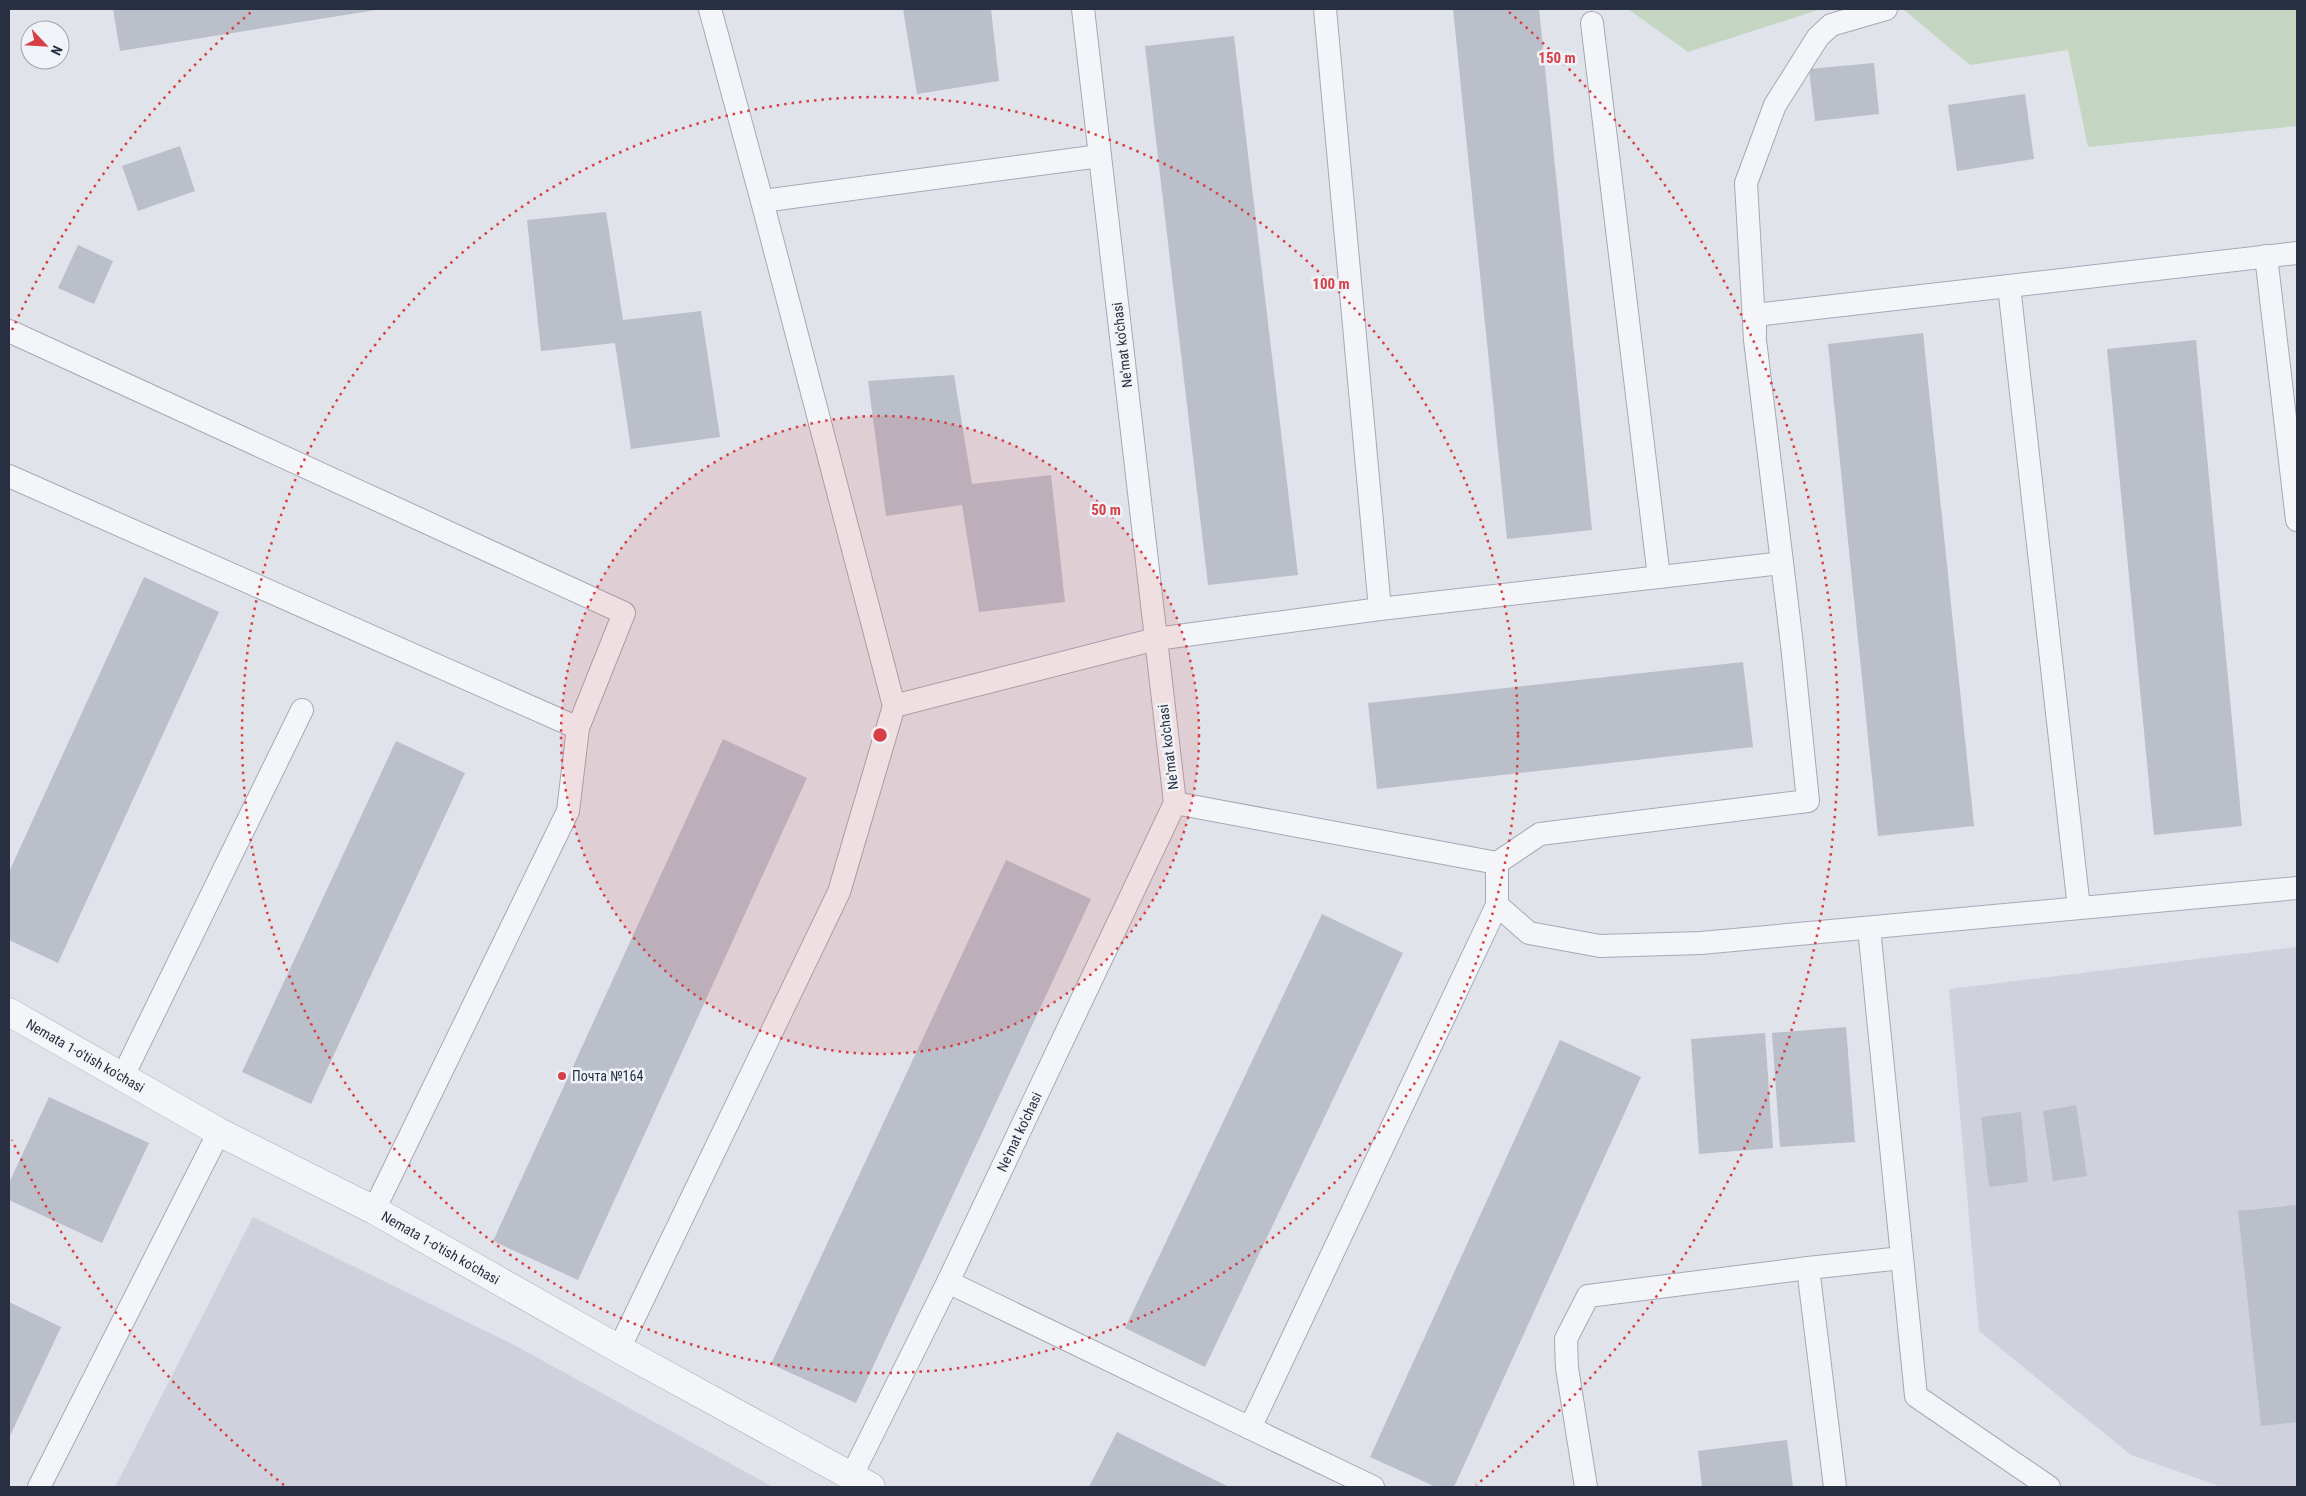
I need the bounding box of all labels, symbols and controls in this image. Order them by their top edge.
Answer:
north arrow [20,20,70,70]
text: N [48,43,66,58]
text: 150 m [1538,49,1576,67]
text: 100 m [1312,275,1350,293]
street label: Ne'mat ko'chasi [1109,301,1135,389]
text: 50 m [1091,501,1121,519]
street label: Ne'mat ko'chasi [1155,703,1181,791]
centre of rings [871,726,889,744]
street label: Nemata 1-o'tish ko'chasi [24,1016,147,1096]
place label: Почта №164 [572,1068,643,1084]
marker: Почта №164 [556,1070,568,1082]
street label: Ne'mat ko'chasi [994,1089,1045,1174]
street label: Nemata 1-o'tish ko'chasi [379,1208,503,1288]

